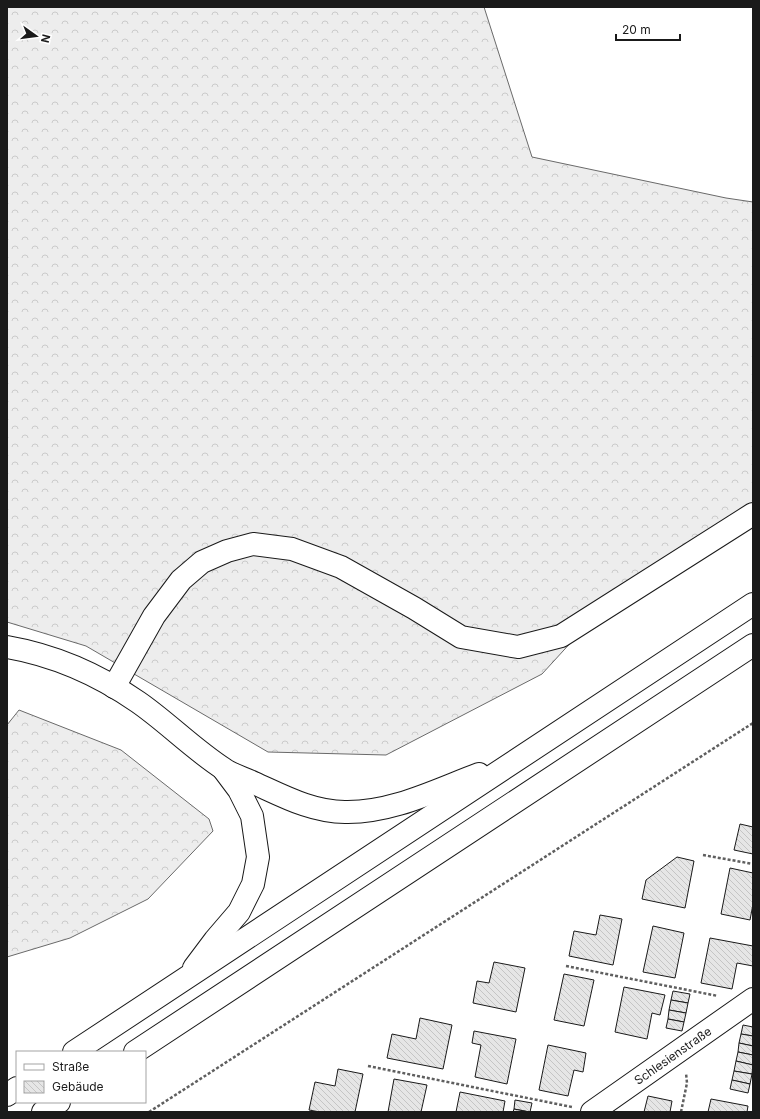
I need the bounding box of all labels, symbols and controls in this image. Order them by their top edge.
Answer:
north arrow [16,16,56,56]
scale bar [616,16,680,42]
text: 20 m [622,22,651,37]
text: N [38,33,54,44]
street label: Schlesienstraße [631,1023,714,1088]
legend [16,1051,146,1103]
text: Straße [52,1059,89,1074]
text: Gebäude [52,1079,104,1094]

